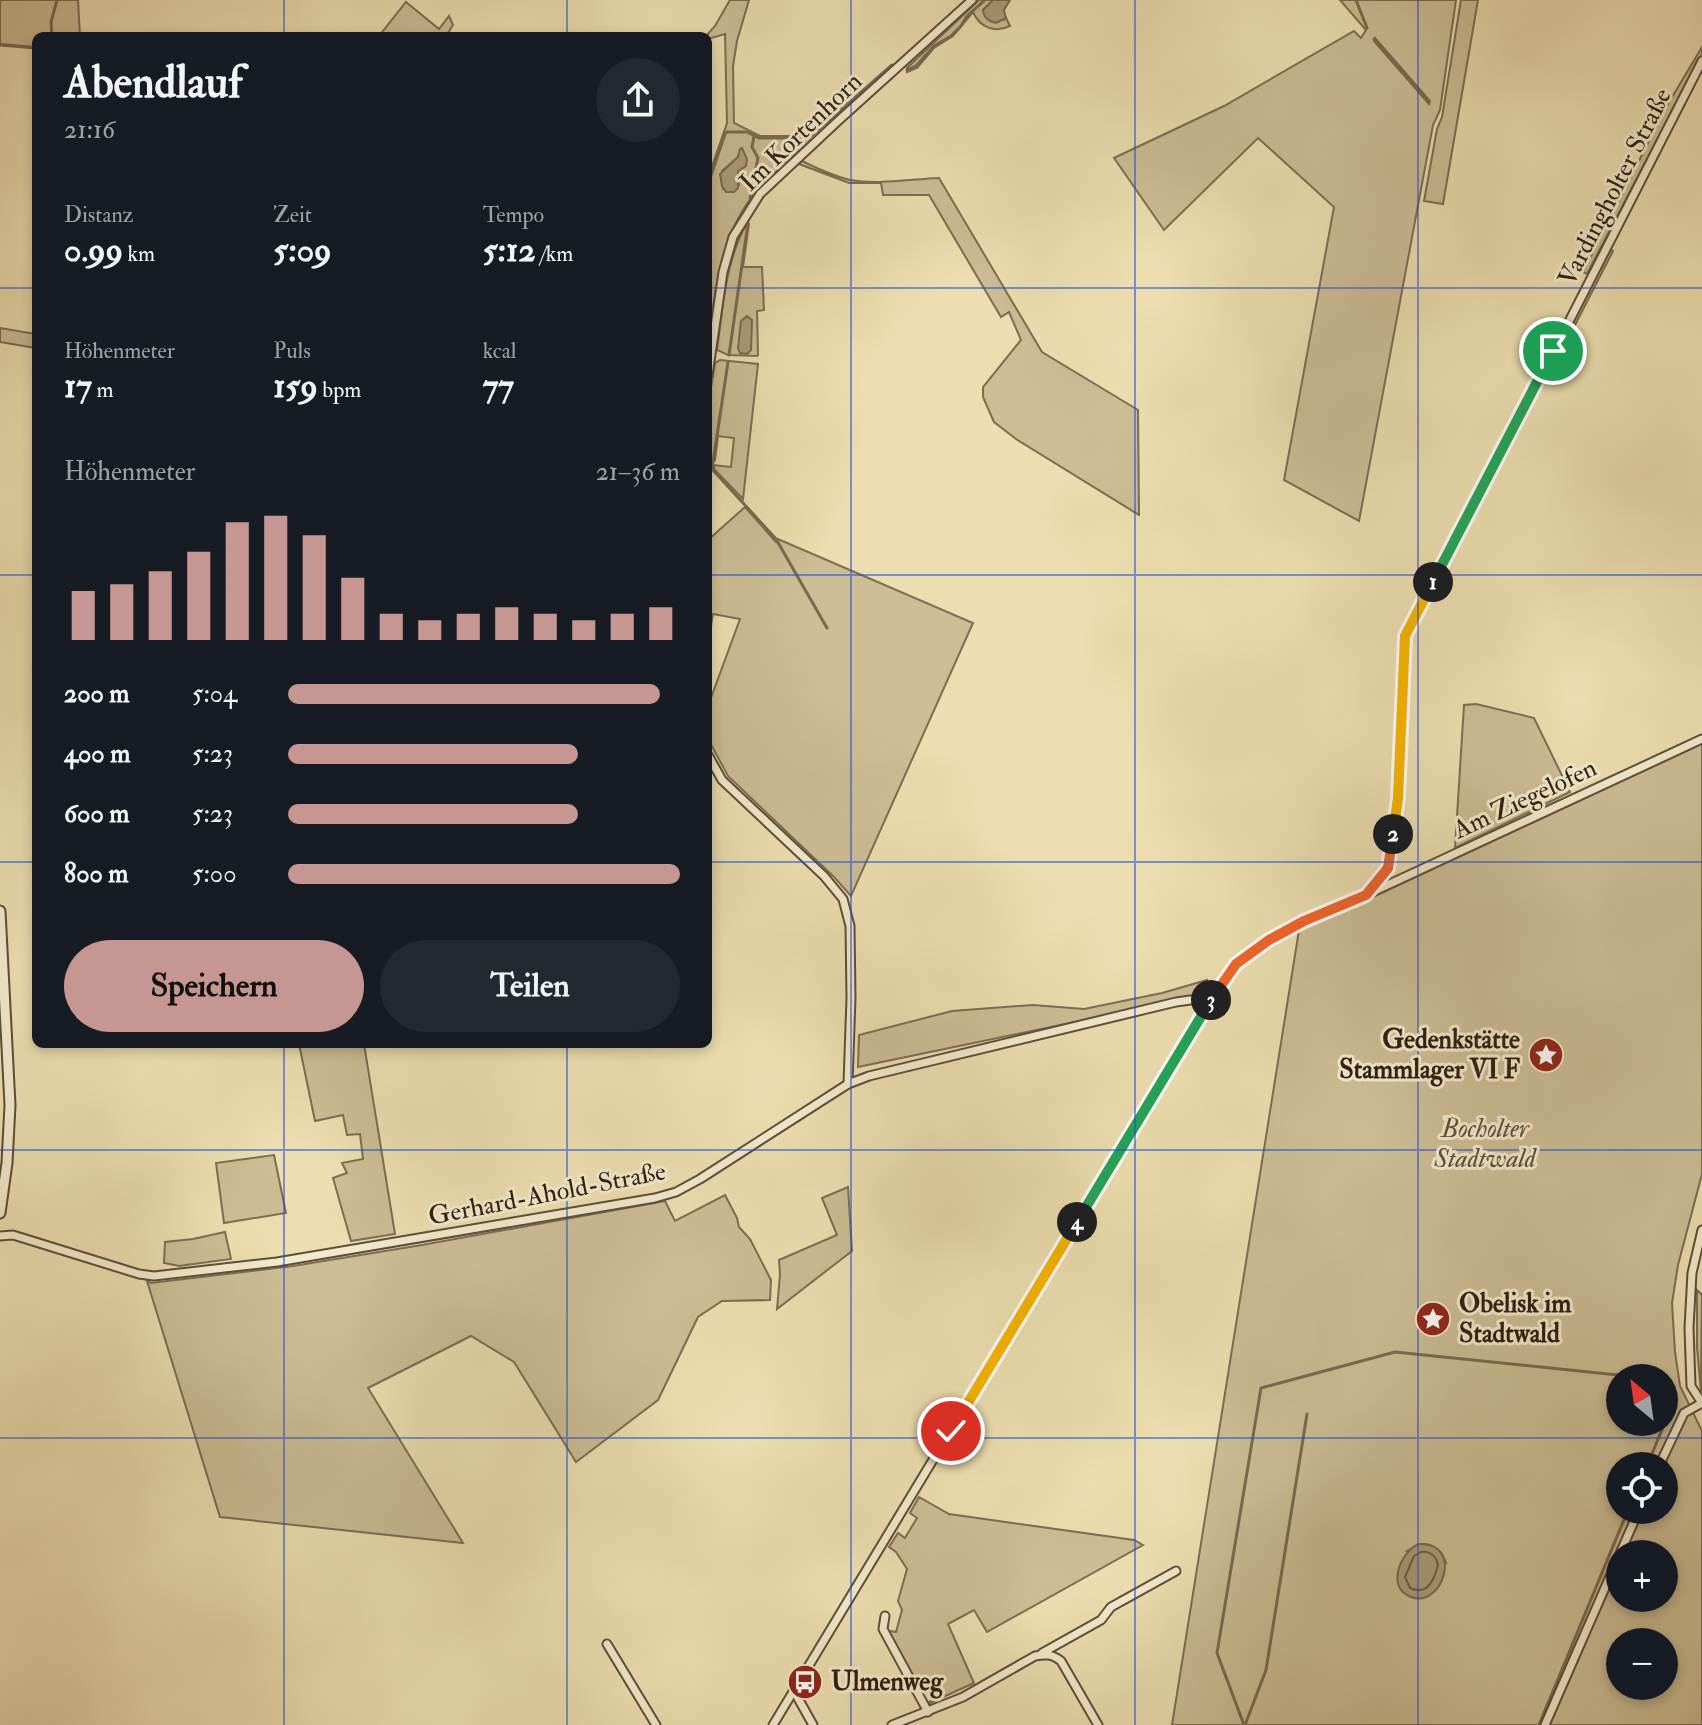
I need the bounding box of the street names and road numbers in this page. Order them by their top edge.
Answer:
street label: Im Kortenhorn [733,66,869,198]
street label: Vardingholter Straße [1551,83,1679,291]
street label: Am Ziegelofen [1447,752,1602,847]
street label: Gerhard-Ahold-Straße [426,1155,668,1233]

